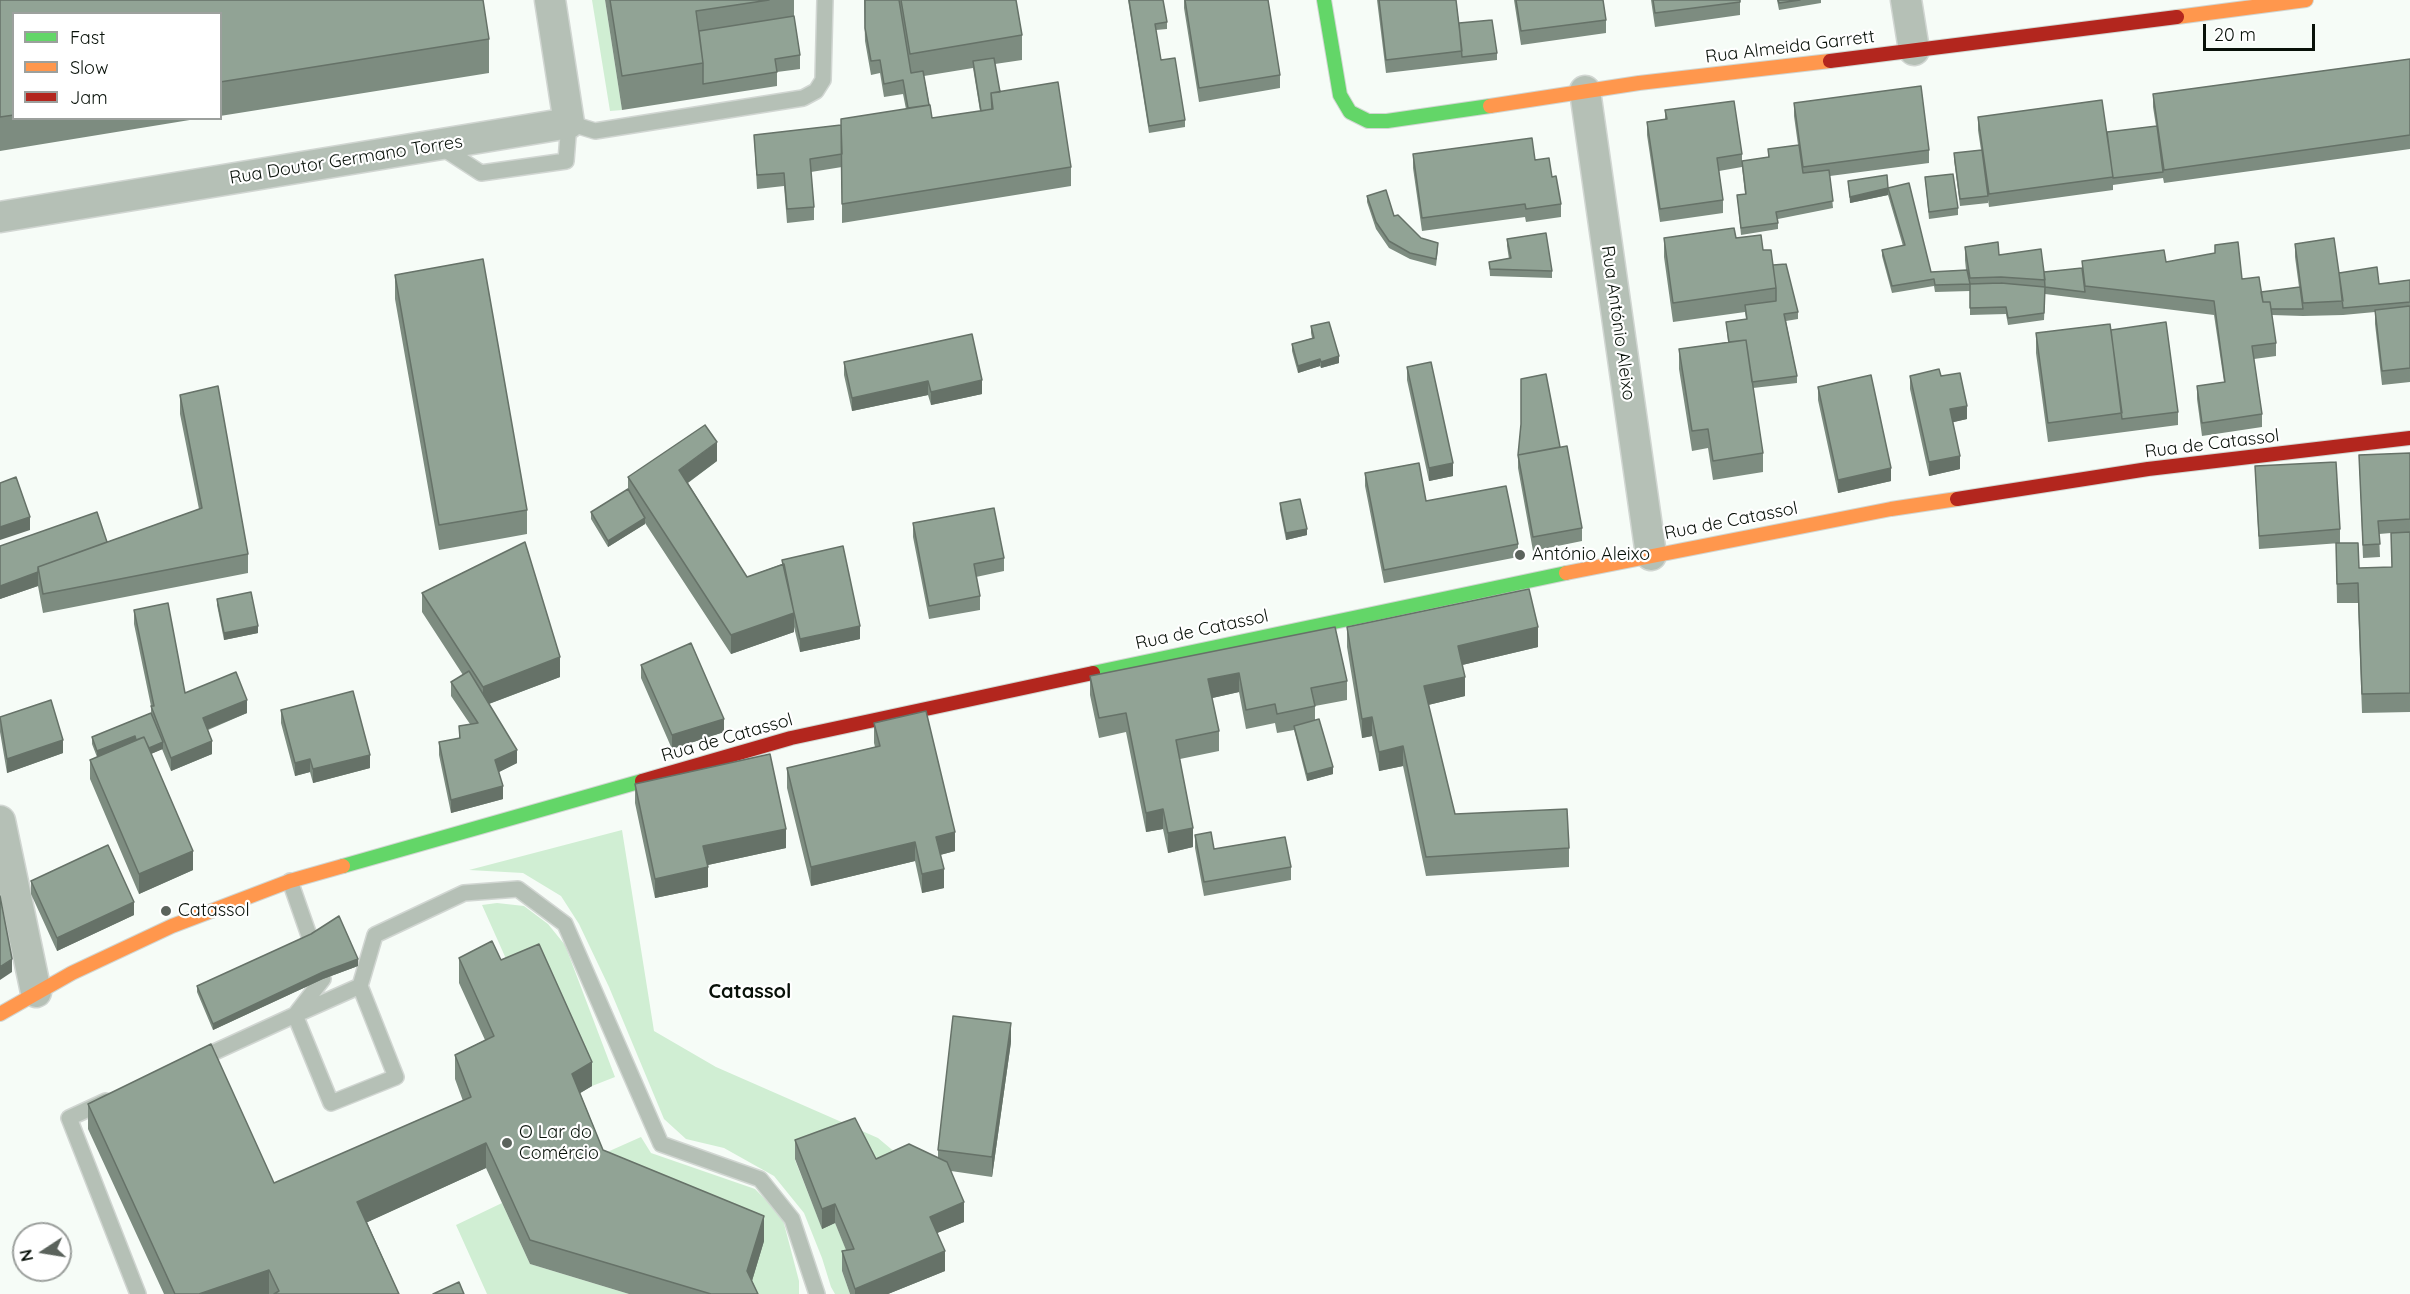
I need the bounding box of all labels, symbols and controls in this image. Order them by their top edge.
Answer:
legend [12,12,222,120]
scale bar [2206,12,2318,50]
text: 20 m [2214,23,2256,46]
text: Fast [70,26,105,49]
street label: Rua Almeida Garrett [1704,26,1876,68]
text: Slow [70,56,108,79]
text: Jam [70,86,108,109]
street label: Rua Doutor Germano Torres [228,131,464,189]
street label: Rua António Aleixo [1596,244,1640,402]
street label: Rua de Catassol [2143,425,2281,463]
street label: Rua de Catassol [1662,497,1800,545]
place label: António Aleixo [1532,544,1650,566]
marker: António Aleixo [1513,548,1527,562]
street label: Rua de Catassol [1133,605,1271,655]
street label: Rua de Catassol [659,709,795,767]
place label: Catassol [178,900,250,922]
marker: Catassol [159,904,173,918]
district label: Catassol [709,980,791,1004]
place label: O Lar do Comércio [519,1122,599,1164]
marker: O Lar do Comércio [500,1136,514,1150]
north arrow [12,1222,72,1282]
text: N [15,1248,37,1263]

